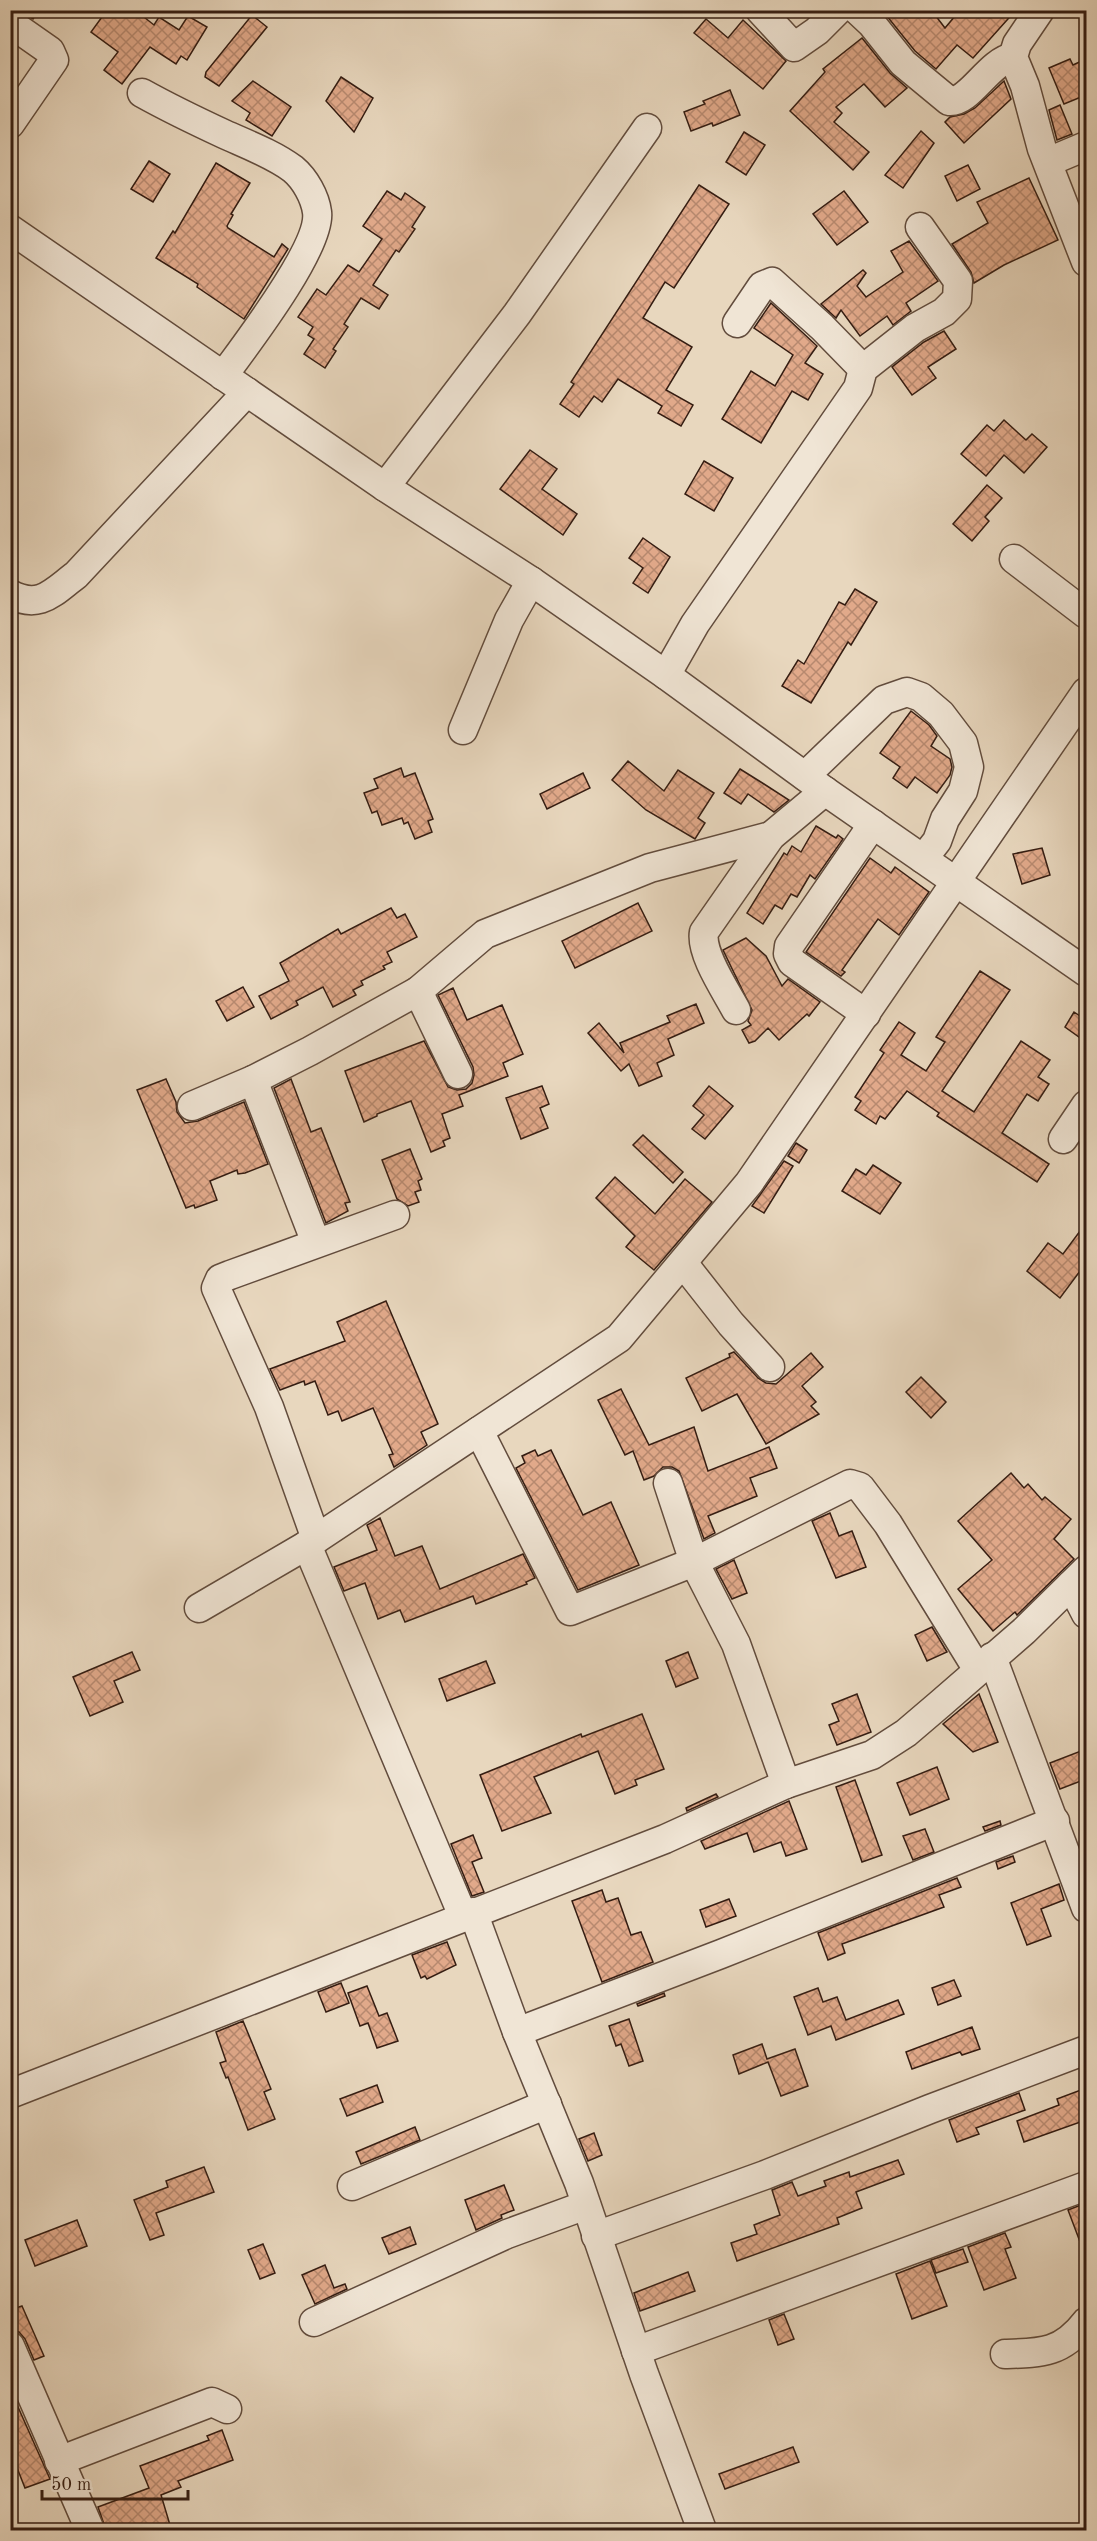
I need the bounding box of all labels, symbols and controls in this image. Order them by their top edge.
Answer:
scale bar [42,2463,188,2501]
text: 50 m [51,2476,91,2494]

